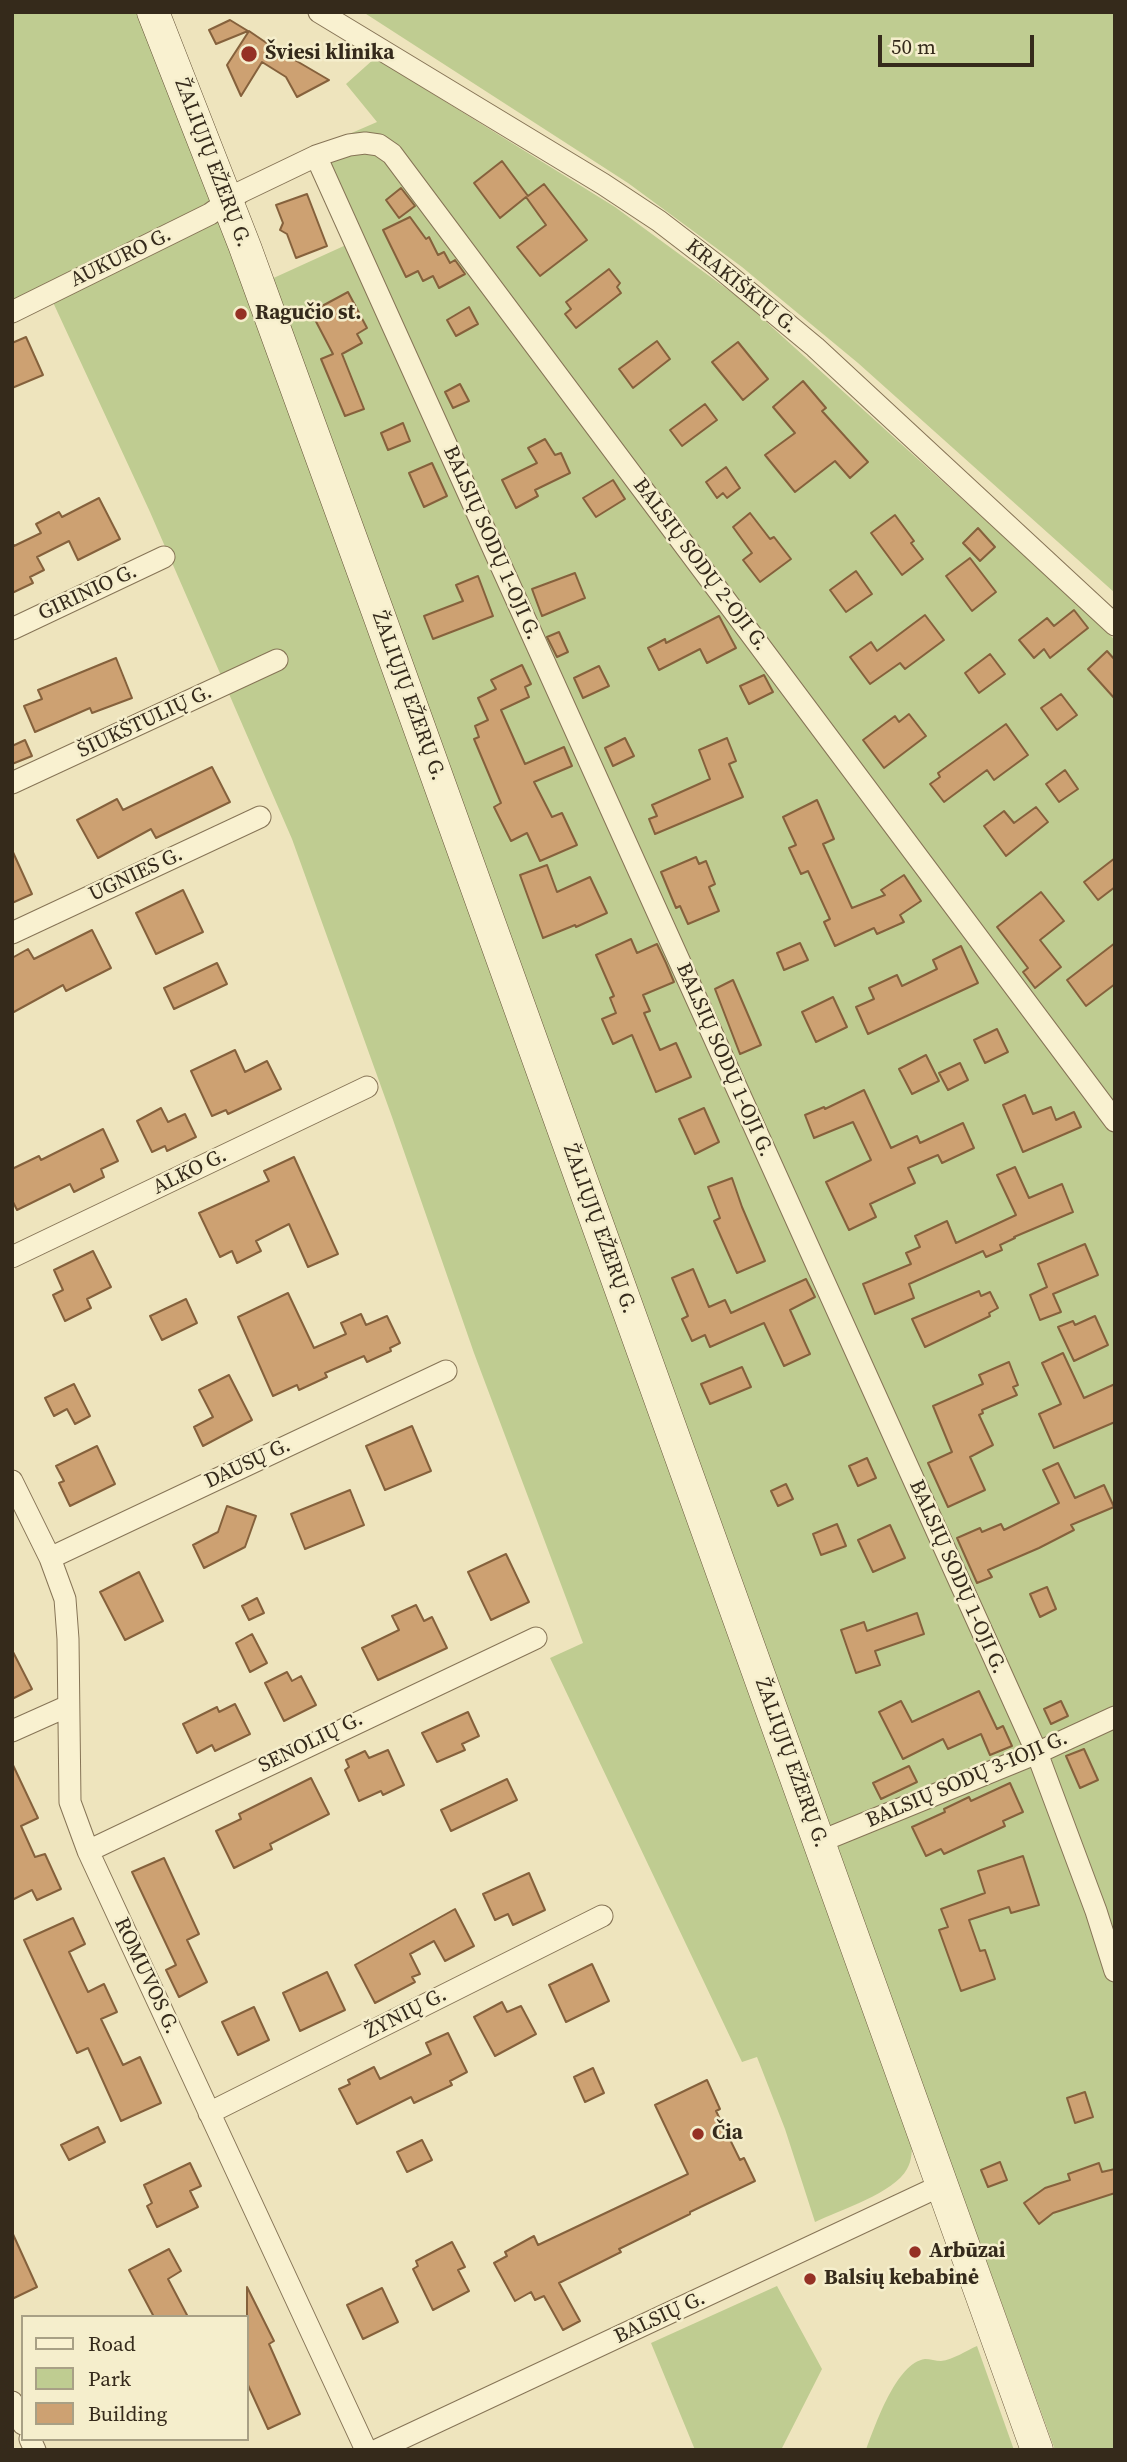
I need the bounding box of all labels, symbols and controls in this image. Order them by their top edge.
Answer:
scale bar [882,21,1038,65]
text: 50 m [891,32,936,61]
place label: Šviesi klinika [265,41,394,67]
marker: Šviesi klinika [239,44,259,64]
street label: ŽALIŲJŲ EŽERŲ G. [168,75,256,251]
street label: AUKURO G. [66,223,176,293]
street label: KRAKIŠKIŲ G. [680,234,802,340]
place label: Ragučio st. [255,301,361,327]
marker: Ragučio st. [233,306,249,322]
street label: BALSIŲ SODŲ 1-OJI G. [437,442,545,644]
street label: BALSIŲ SODŲ 2-OJI G. [627,474,773,656]
street label: GIRINIO G. [35,559,141,627]
street label: ŽALIŲJŲ EŽERŲ G. [366,608,450,784]
street label: ŠIUKŠTULIŲ G. [74,680,216,764]
street label: UGNIES G. [85,842,187,908]
street label: BALSIŲ SODŲ 1-OJI G. [670,959,778,1161]
street label: ŽALIŲJŲ EŽERŲ G. [557,1141,641,1317]
street label: ALKO G. [149,1143,231,1201]
street label: DAUSŲ G. [201,1433,295,1495]
street label: BALSIŲ SODŲ 1-OJI G. [903,1476,1011,1678]
street label: ŽALIŲJŲ EŽERŲ G. [749,1675,833,1851]
street label: SENOLIŲ G. [255,1707,367,1779]
street label: BALSIŲ SODŲ 3-IOJI G. [862,1726,1072,1834]
street label: ROMUVOS G. [108,1914,184,2038]
street label: ŽYNIŲ G. [361,1983,451,2045]
place label: Čia [712,2121,743,2147]
marker: Čia [690,2126,706,2142]
place label: Arbūzai [929,2239,1005,2265]
marker: Arbūzai [907,2244,923,2260]
place label: Balsių kebabinė [824,2266,979,2292]
marker: Balsių kebabinė [802,2271,818,2287]
street label: BALSIŲ G. [611,2286,709,2350]
legend [21,2315,248,2441]
text: Road [88,2329,136,2358]
text: Park [88,2364,131,2393]
text: Building [88,2399,167,2428]

